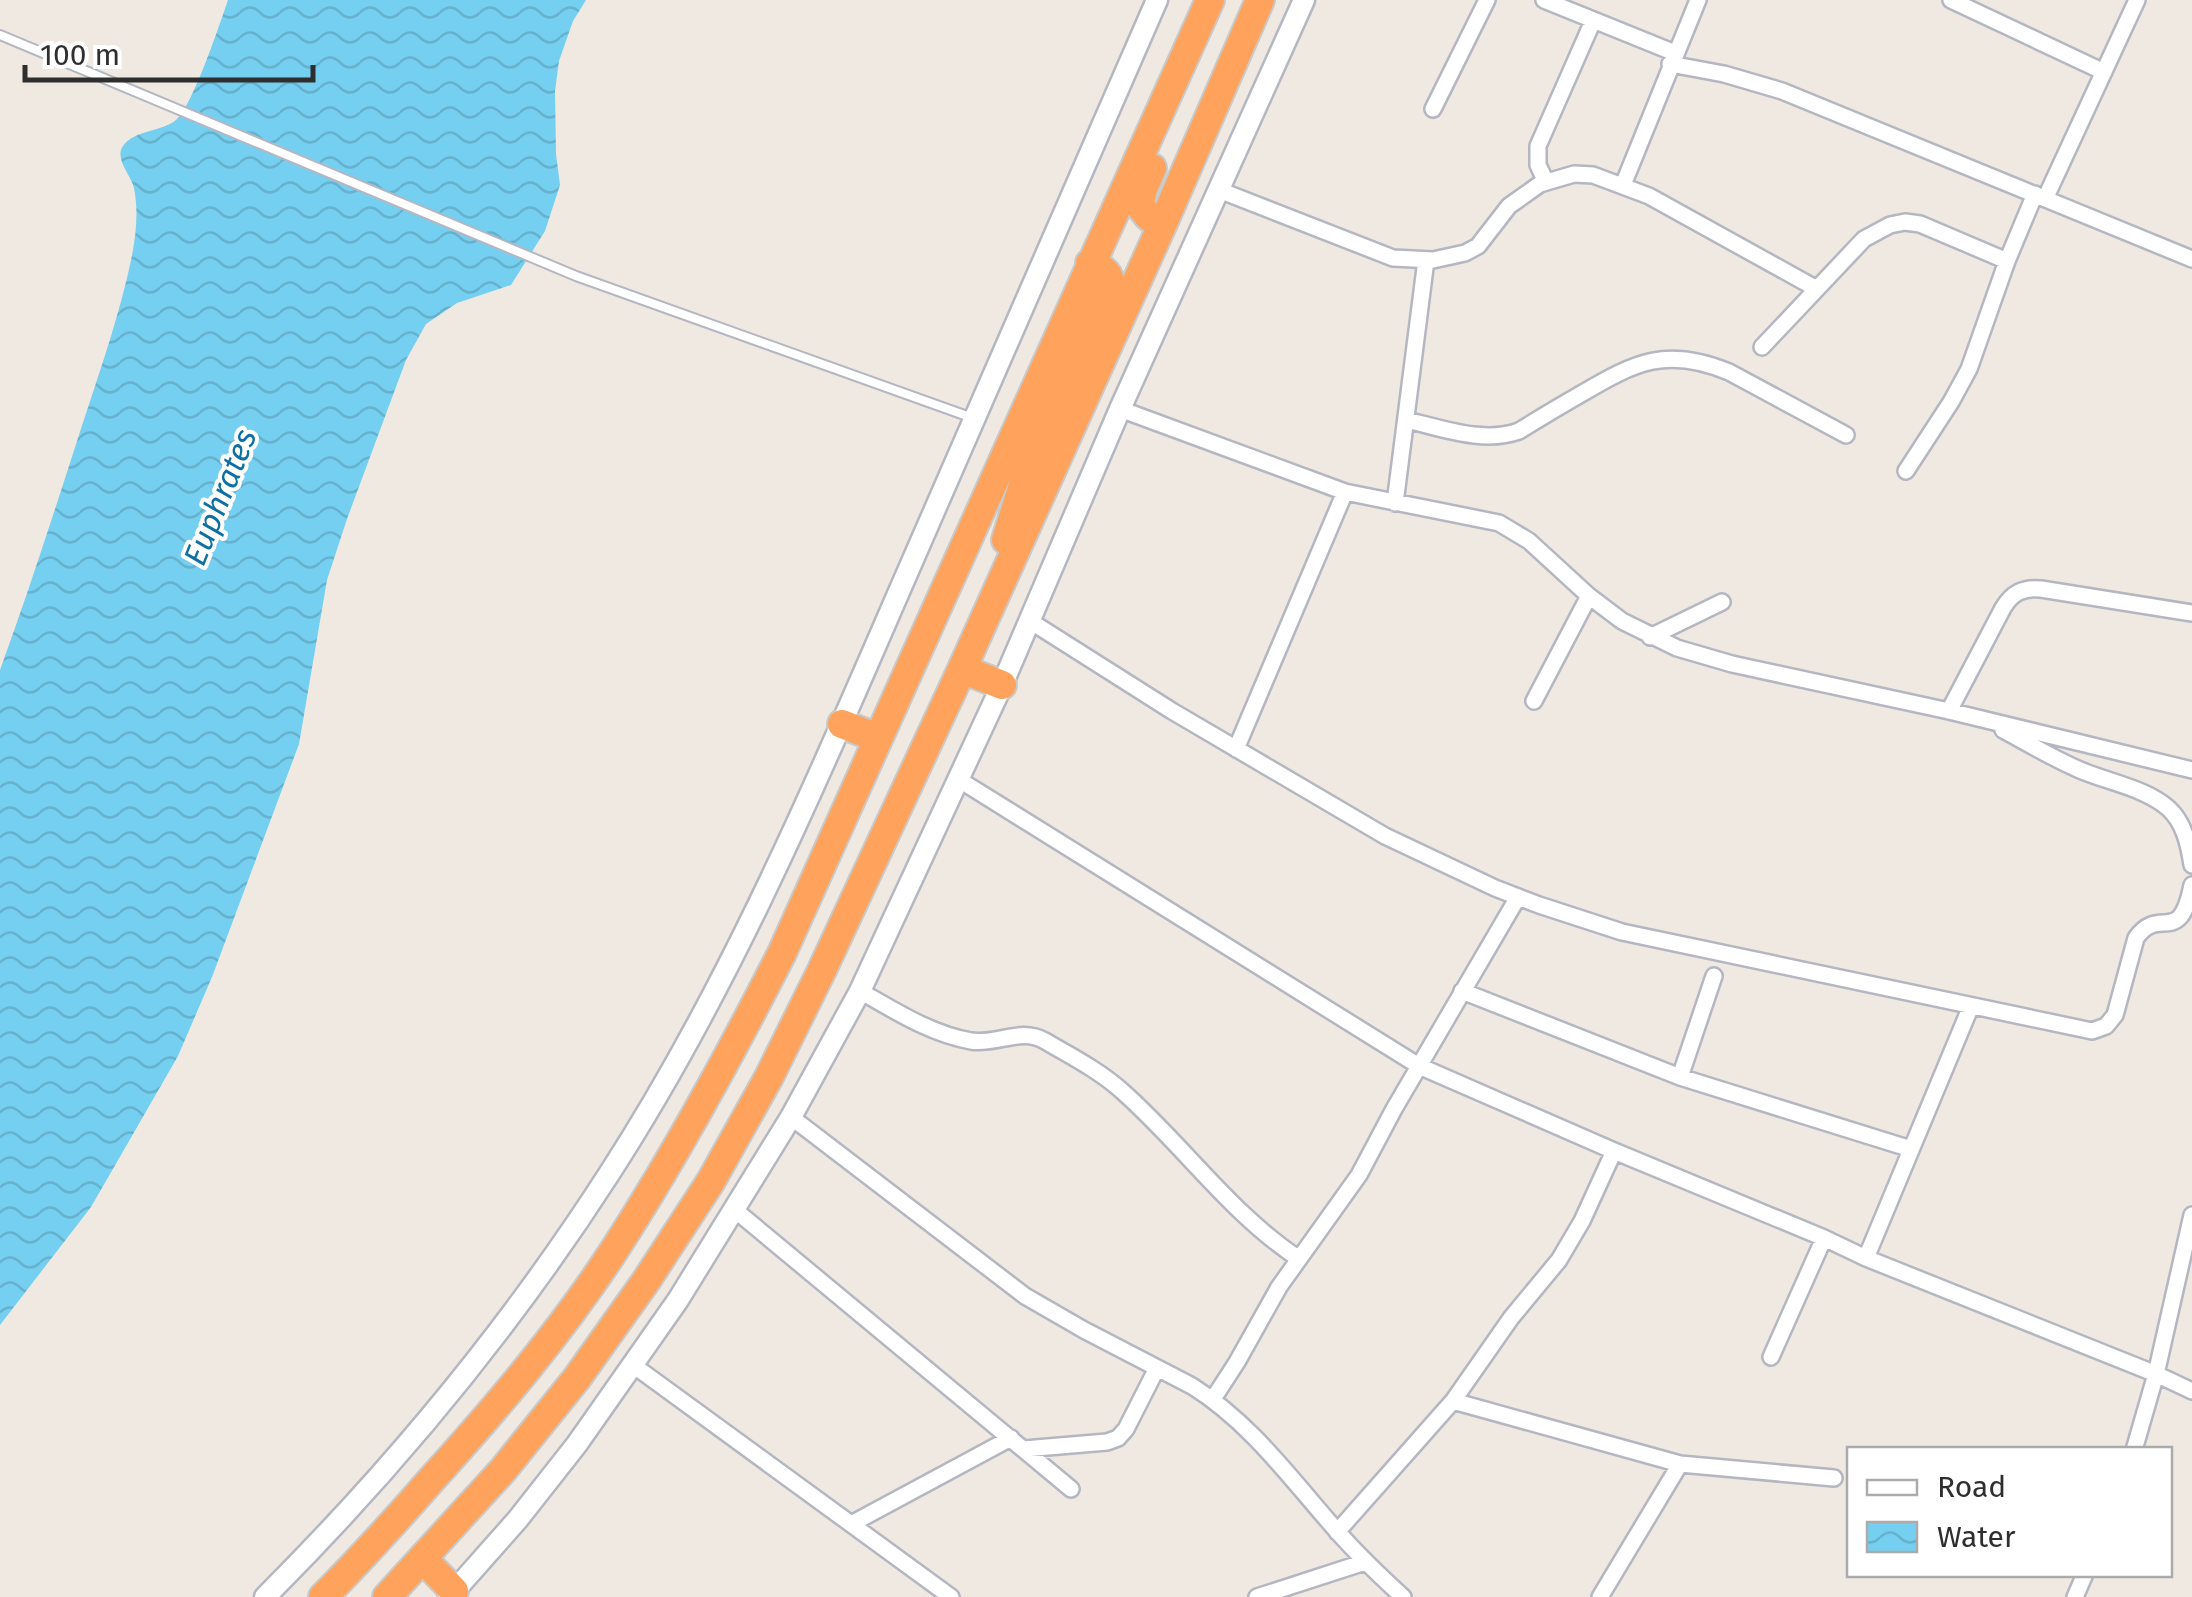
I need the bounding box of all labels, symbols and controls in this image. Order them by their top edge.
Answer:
scale bar [25,20,312,82]
text: 100 m [40,37,120,73]
water label: Euphrates [176,423,264,571]
legend [1847,1447,2172,1577]
text: Road [1937,1469,2006,1505]
text: Water [1937,1519,2016,1555]

